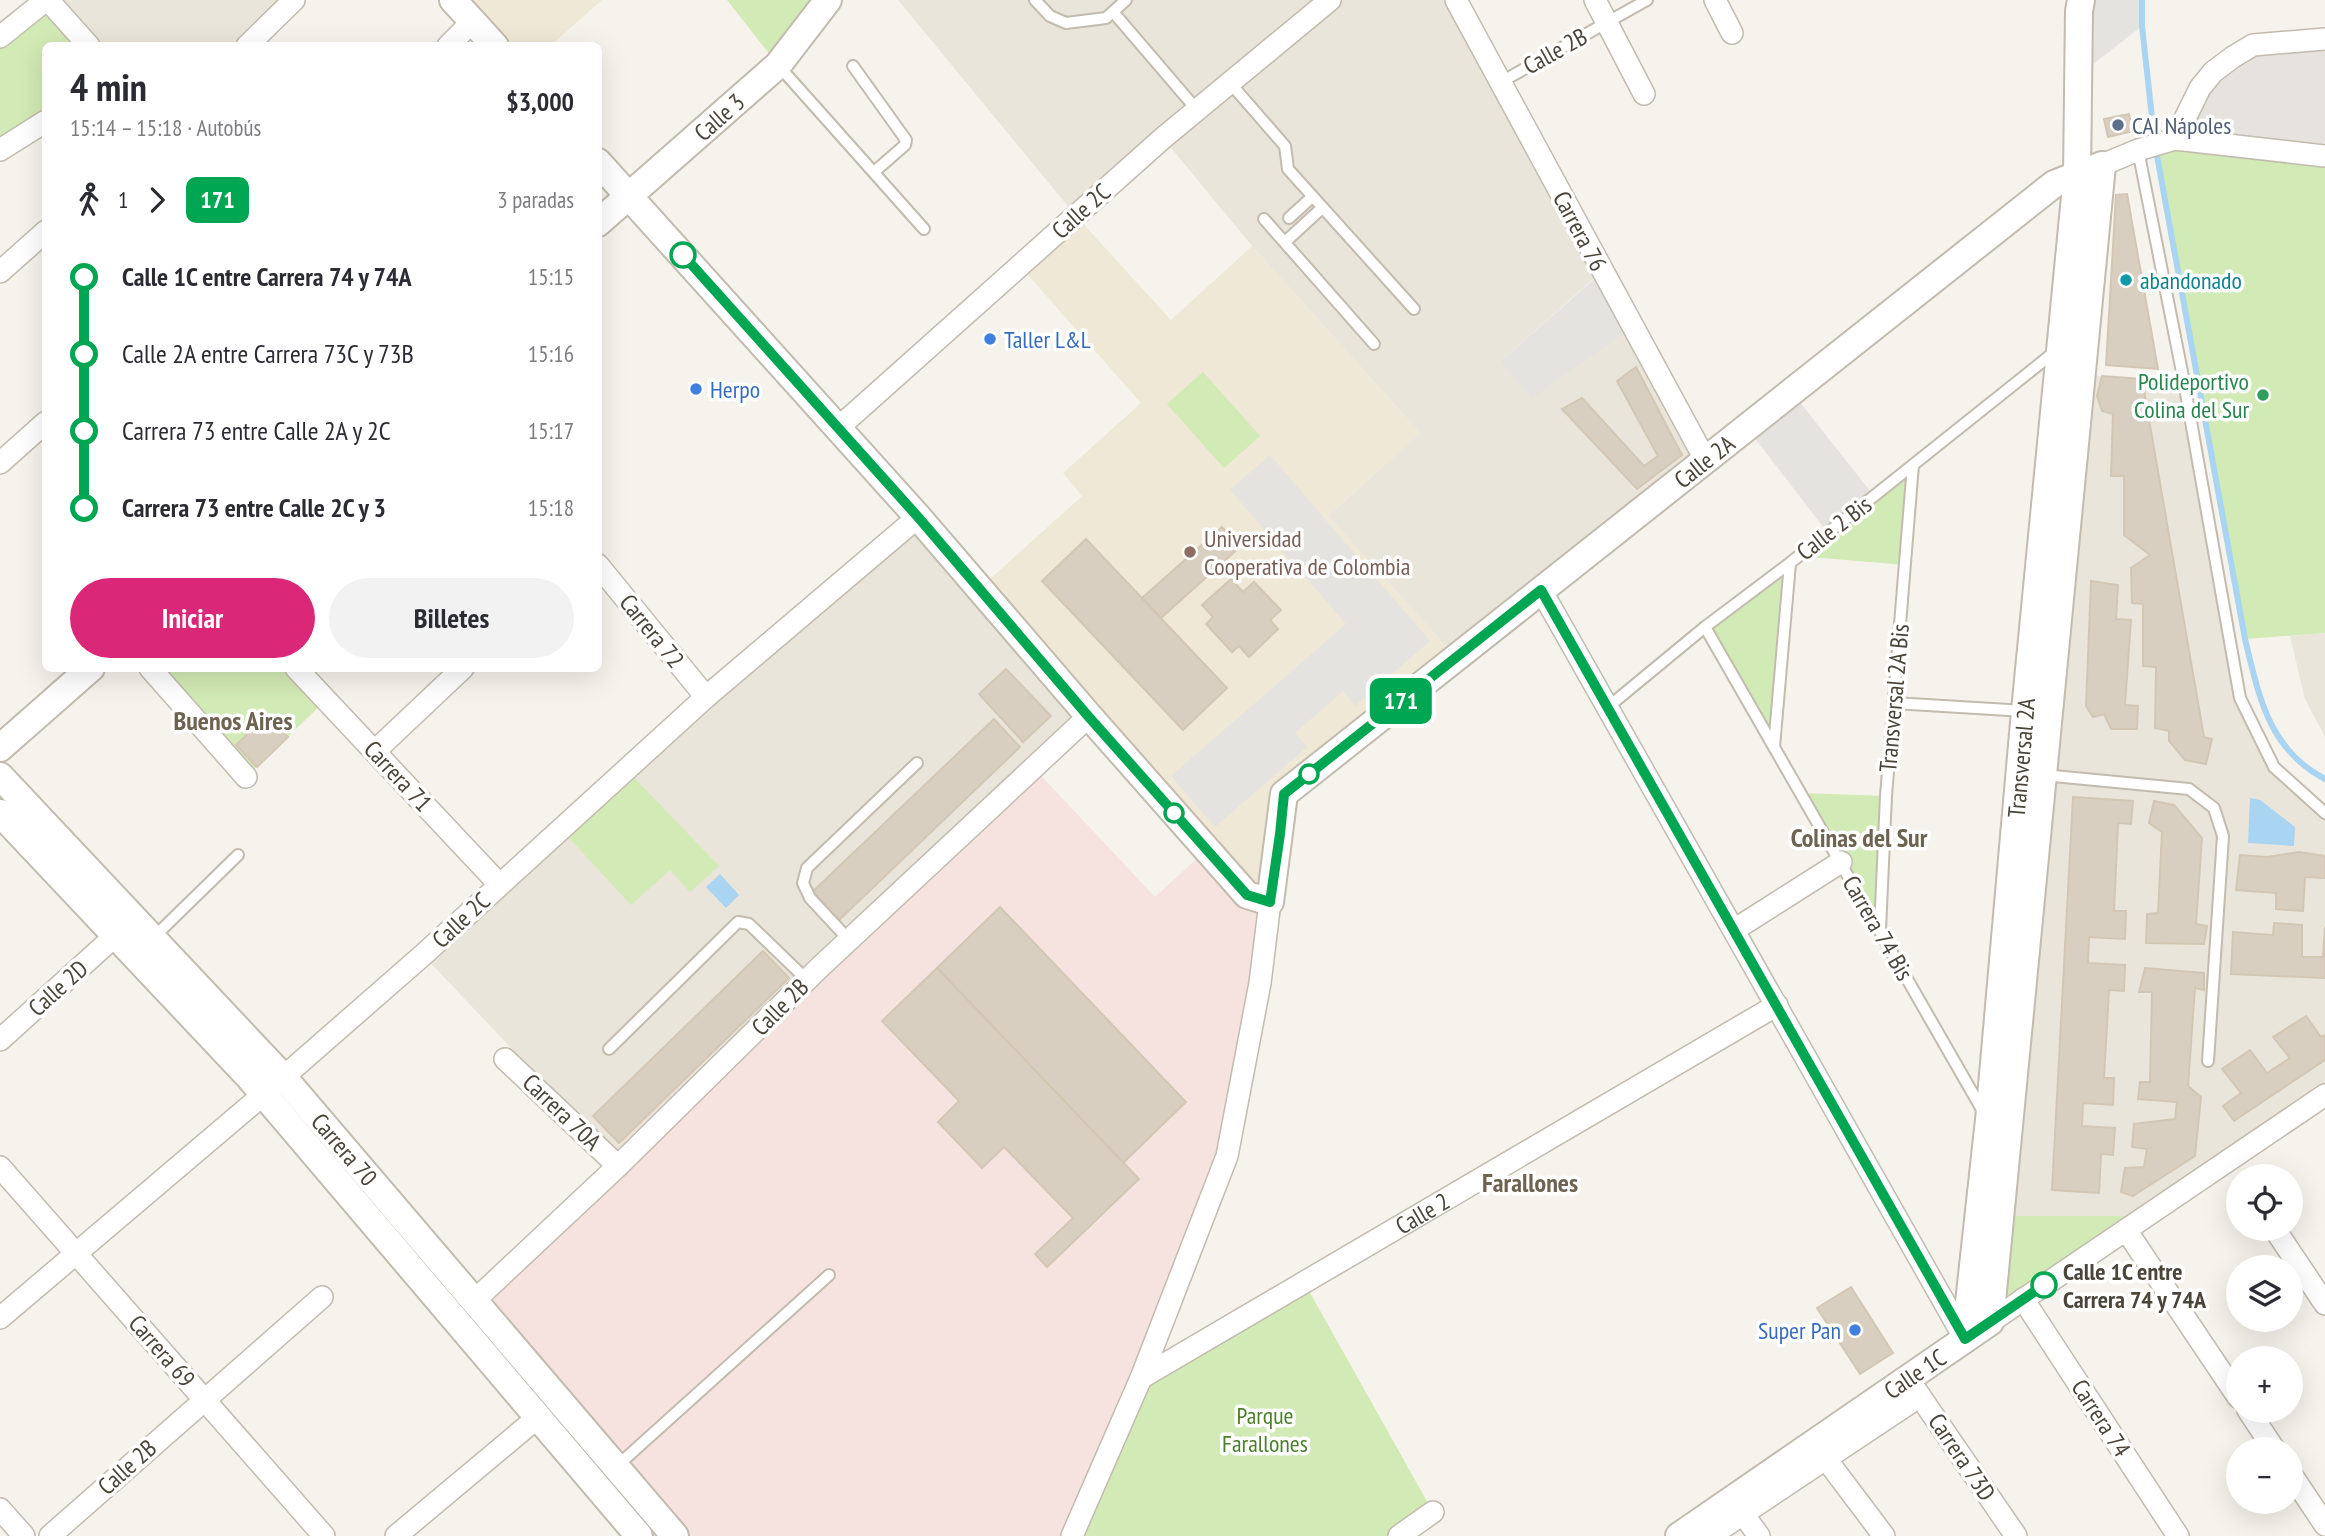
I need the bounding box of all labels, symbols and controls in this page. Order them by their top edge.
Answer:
street label: Calle 2B [1517,21,1593,81]
text: 4 min [70,62,147,111]
text: $3,000 [506,85,574,118]
street label: Calle 3 [687,86,751,147]
place label: CAI Nápoles [2132,110,2231,141]
text: 15:14 – 15:18 · Autobús [70,113,261,142]
marker: CAI Nápoles [2110,117,2126,133]
street label: Calle 2C [1045,177,1117,245]
icon: walk [70,181,108,219]
icon: forward [138,181,176,219]
text: 171 [200,184,235,215]
text: 1 [118,185,128,214]
text: 3 paradas [497,185,574,214]
street label: Carrera 76 [1546,186,1614,276]
unlabelled marker [670,242,696,268]
text: Calle 1C entre Carrera 74 y 74A [122,260,411,293]
text: 15:15 [528,262,574,291]
place label: abandonado [2140,265,2242,296]
marker: abandonado [2118,272,2134,288]
place label: Taller L&L [1004,324,1091,355]
marker: Taller L&L [982,331,998,347]
text: Calle 2A entre Carrera 73C y 73B [122,337,414,370]
text: 15:16 [528,339,574,368]
place label: Polideportivo Colina del Sur [2134,366,2249,425]
place label: Herpo [710,374,760,405]
marker: Herpo [688,381,704,397]
marker: Polideportivo Colina del Sur [2255,387,2271,403]
text: Carrera 73 entre Calle 2A y 2C [122,414,391,447]
text: 15:17 [528,416,574,445]
street label: Calle 2A [1668,427,1741,495]
street label: Calle 2 Bis [1790,489,1878,567]
text: Carrera 73 entre Calle 2C y 3 [122,491,386,524]
text: 15:18 [528,493,574,522]
place label: Universidad Cooperativa de Colombia [1204,523,1410,582]
marker: Universidad Cooperativa de Colombia [1182,544,1198,560]
button: Iniciar [70,578,315,658]
button: Billetes [329,578,574,658]
street label: Carrera 72 [613,588,691,674]
street label: Transversal 2A Bis [1872,623,1916,773]
line badge: 171 [1361,678,1441,724]
text: 171 [1384,685,1418,716]
street label: Transversal 2A [2000,696,2042,819]
district label: Buenos Aires [174,704,292,737]
street label: Carrera 71 [357,734,439,818]
unlabelled marker [1299,764,1319,784]
unlabelled marker [1164,803,1184,823]
district label: Colinas del Sur [1791,821,1928,854]
street label: Carrera 74 Bis [1836,870,1920,986]
street label: Calle 2C [425,885,497,955]
street label: Calle 2D [22,953,94,1023]
street label: Calle 2B [745,972,815,1042]
street label: Carrera 70A [516,1067,608,1157]
street label: Carrera 70 [305,1106,384,1192]
map controls [2226,1164,2303,1514]
button: locate [2226,1164,2303,1241]
district label: Farallones [1482,1166,1578,1199]
street label: Calle 2 [1390,1185,1455,1241]
button: layers [2226,1255,2303,1332]
place label: Calle 1C entre Carrera 74 y 74A [2063,1256,2207,1315]
marker: Calle 1C entre Carrera 74 y 74A [2031,1272,2057,1298]
street label: Carrera 69 [122,1308,202,1394]
place label: Super Pan [1758,1315,1841,1346]
marker: Super Pan [1847,1322,1863,1338]
street label: Calle 1C [1878,1342,1952,1406]
button: + [2226,1346,2303,1423]
street label: Carrera 74 [2065,1373,2138,1463]
park label: Parque Farallones [1222,1400,1308,1459]
street label: Carrera 73D [1922,1407,2002,1507]
street label: Calle 2B [91,1433,163,1501]
button: − [2226,1437,2303,1514]

